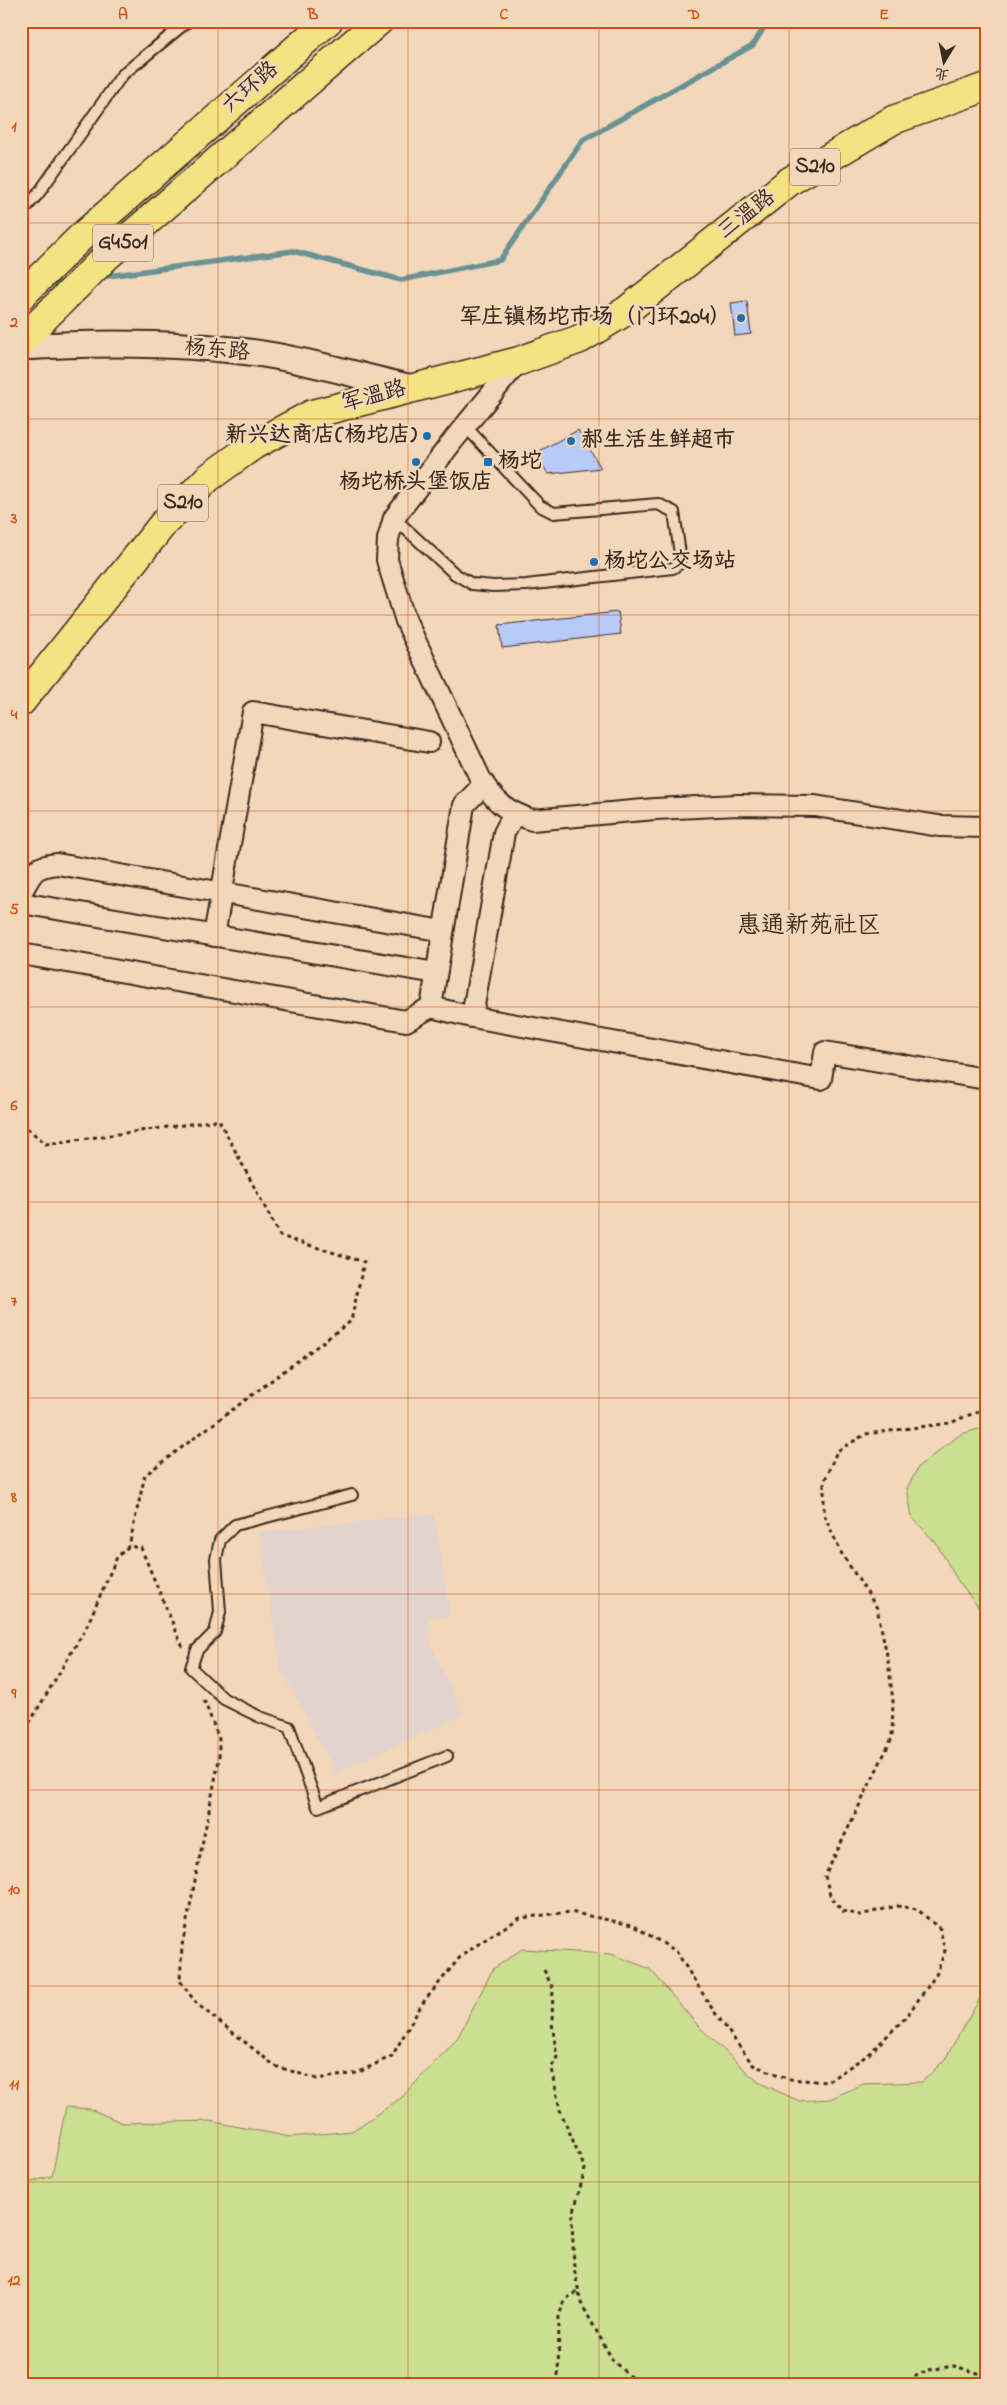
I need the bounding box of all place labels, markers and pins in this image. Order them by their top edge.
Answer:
place label: 军庄镇杨坨市场（门环204） [459,302,731,334]
marker: 军庄镇杨坨市场（门环204） [735,312,747,324]
place label: 新兴达商店(杨坨店) [225,420,418,452]
place label: 郝生活生鲜超市 [581,425,735,457]
marker: 新兴达商店(杨坨店) [421,430,433,442]
marker: 郝生活生鲜超市 [565,435,577,447]
place label: 杨坨 [498,446,542,478]
marker: 杨坨桥头堡饭店 [410,456,422,468]
marker: 杨坨 [482,456,494,468]
place label: 杨坨桥头堡饭店 [339,467,493,499]
place label: 杨坨公交场站 [604,546,736,578]
marker: 杨坨公交场站 [588,556,600,568]

